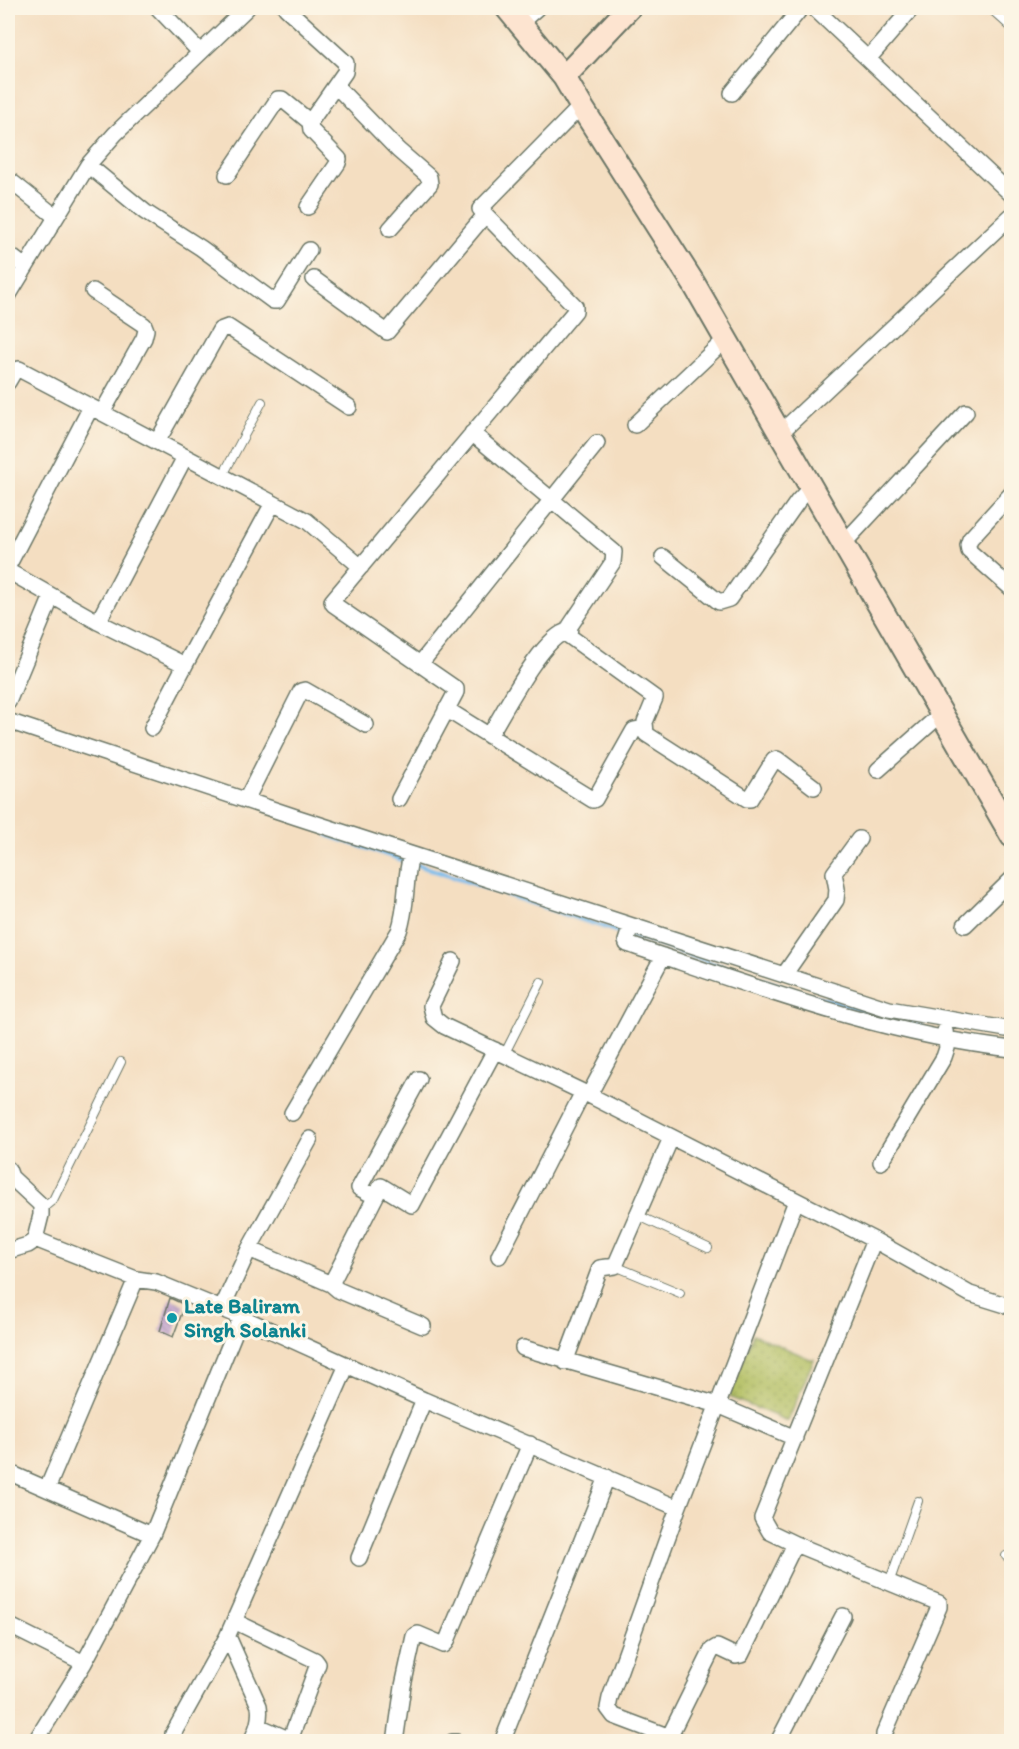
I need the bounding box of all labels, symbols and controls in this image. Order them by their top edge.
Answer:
place label: Late Baliram Singh Solanki [184,1293,306,1343]
marker: Late Baliram Singh Solanki [165,1311,179,1325]

